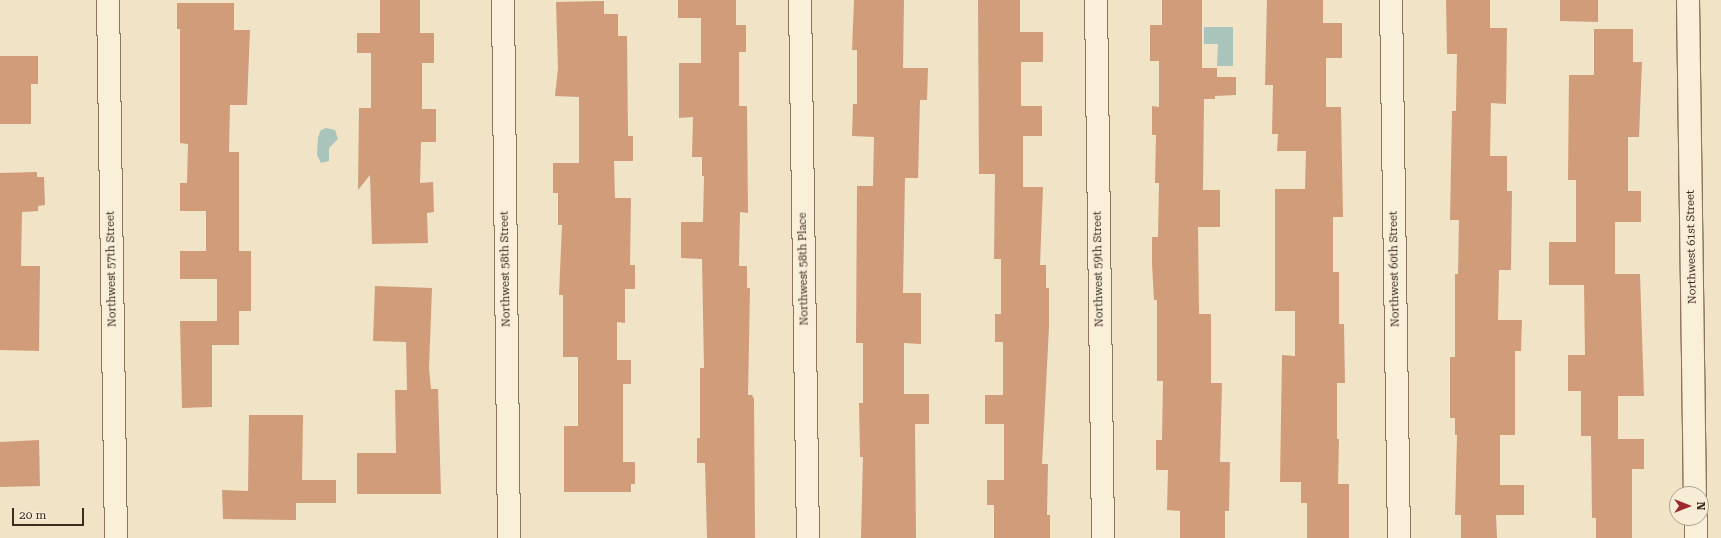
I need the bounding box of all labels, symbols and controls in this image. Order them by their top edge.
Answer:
street label: Northwest 61st Street [1684,190,1700,304]
street label: Northwest 57th Street [104,211,120,327]
street label: Northwest 58th Street [498,211,514,327]
street label: Northwest 59th Street [1091,211,1107,327]
street label: Northwest 60th Street [1387,211,1403,327]
street label: Northwest 58th Place [796,212,812,326]
north arrow [1669,486,1709,526]
scale bar [14,500,86,526]
text: N [1694,502,1707,510]
text: 20 m [19,508,46,522]

